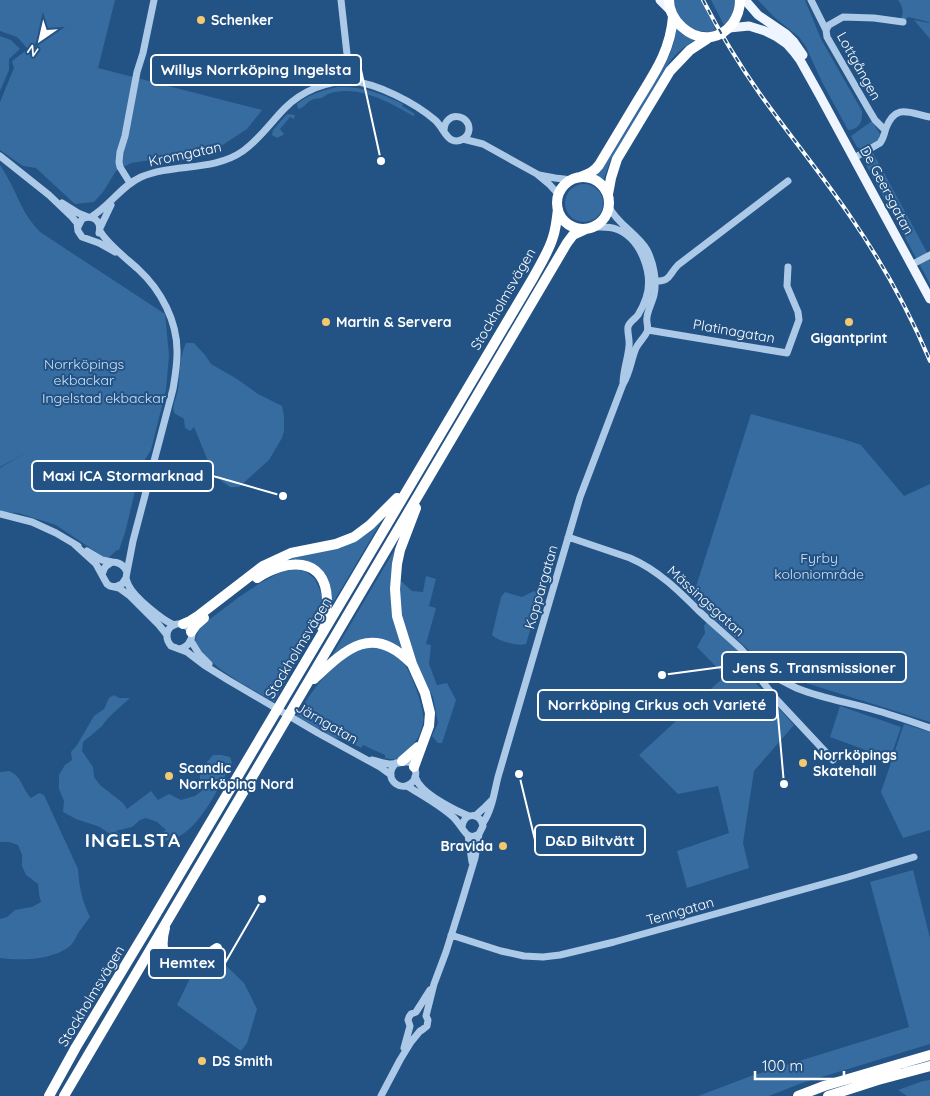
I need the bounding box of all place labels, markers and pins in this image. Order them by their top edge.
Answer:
place label: Schenker [211,11,273,29]
marker: Schenker [195,14,207,26]
callout: Willys Norrköping Ingelsta [151,55,361,85]
place label: Martin & Servera [336,313,452,331]
marker: Martin & Servera [320,316,332,328]
marker: Gigantprint [843,316,855,328]
place label: Gigantprint [810,329,888,347]
callout: Maxi ICA Stormarknad [32,461,213,491]
callout: Jens S. Transmissioner [722,652,906,682]
callout: Norrköping Cirkus och Varieté [538,690,777,720]
place label: Norrköpings Skatehall [813,746,897,780]
marker: Norrköpings Skatehall [797,757,809,769]
place label: Scandic Norrköping Nord [179,759,294,793]
marker: Scandic Norrköping Nord [163,770,175,782]
callout: D&D Biltvätt [535,825,645,855]
place label: Bravida [441,837,493,855]
marker: Bravida [497,840,509,852]
callout: Hemtex [149,948,225,978]
place label: DS Smith [212,1052,273,1070]
marker: DS Smith [196,1055,208,1067]

